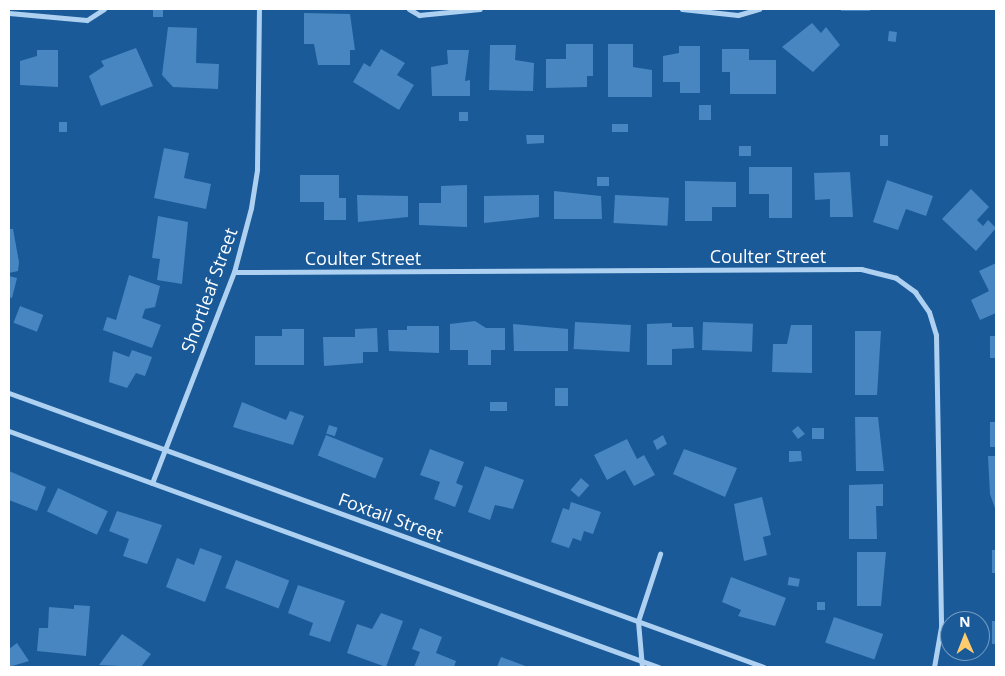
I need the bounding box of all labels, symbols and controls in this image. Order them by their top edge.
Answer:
street label: Shortleaf Street [176,225,242,355]
street label: Coulter Street [710,245,826,267]
street label: Coulter Street [305,247,421,269]
street label: Foxtail Street [336,488,446,546]
north arrow [940,611,990,661]
text: N [959,612,971,631]

